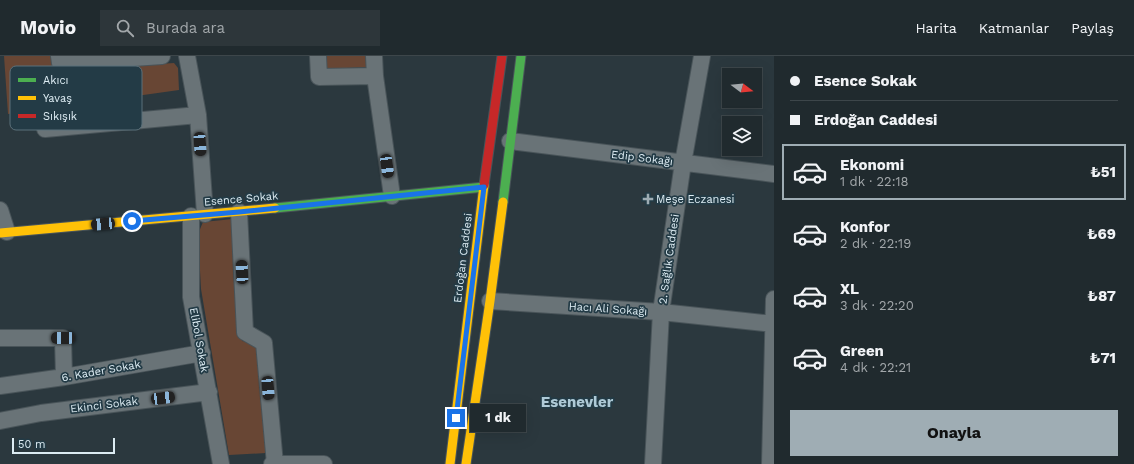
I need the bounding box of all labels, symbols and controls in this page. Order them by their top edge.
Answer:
search box [100,10,380,46]
text: Movio [20,16,76,39]
icon: search [114,17,136,39]
text: Burada ara [146,19,225,37]
text: Harita [915,20,957,36]
text: Katmanlar [979,20,1049,36]
text: Paylaş [1071,20,1114,36]
legend [10,66,142,130]
north arrow [722,68,762,108]
map controls [722,68,762,156]
text: Esence Sokak [814,72,917,90]
text: Akıcı [43,74,69,87]
text: Yavaş [43,92,72,105]
text: Sıkışık [43,110,77,123]
text: Erdoğan Caddesi [814,111,938,129]
button: layers [722,116,762,156]
car [193,132,207,156]
street label: Edip Sokağı [610,148,674,168]
car [379,153,395,179]
icon: car [792,154,828,190]
text: Ekonomi [840,156,904,174]
text: ₺51 [1090,163,1116,181]
text: 1 dk · 22:18 [840,174,909,189]
street label: Esence Sokak [203,189,279,209]
place label: Meşe Eczanesi [656,193,735,206]
marker: Meşe Eczanesi [643,194,653,204]
route start [123,212,141,230]
street label: Erdoğan Caddesi [451,212,475,304]
street label: 2. Sağlık Caddesi [656,213,682,305]
icon: car [792,216,828,252]
car [91,217,115,231]
text: Konfor [840,218,890,236]
text: ₺69 [1087,225,1116,243]
text: 2 dk · 22:19 [840,236,911,251]
car [235,260,249,284]
icon: car [792,278,828,314]
text: XL [840,280,859,298]
text: ₺87 [1087,287,1116,305]
text: 3 dk · 22:20 [840,298,914,313]
street label: Hacı Ali Sokağı [568,300,648,318]
street label: Elibol Sokak [187,306,211,374]
car [51,332,75,344]
icon: car [792,340,828,376]
text: Green [840,342,884,360]
text: ₺71 [1090,349,1116,367]
street label: 6. Kader Sokak [60,358,142,384]
text: 4 dk · 22:21 [840,360,911,375]
car [261,376,275,400]
car [150,391,176,405]
district label: Esenevler [541,393,614,411]
street label: Ekinci Sokak [69,394,139,416]
callout: 1 dk [470,404,526,432]
route end [447,409,465,427]
text: 1 dk [485,410,511,425]
button: Onayla [790,410,1118,456]
scale bar [12,436,115,455]
text: 50 m [18,438,45,451]

